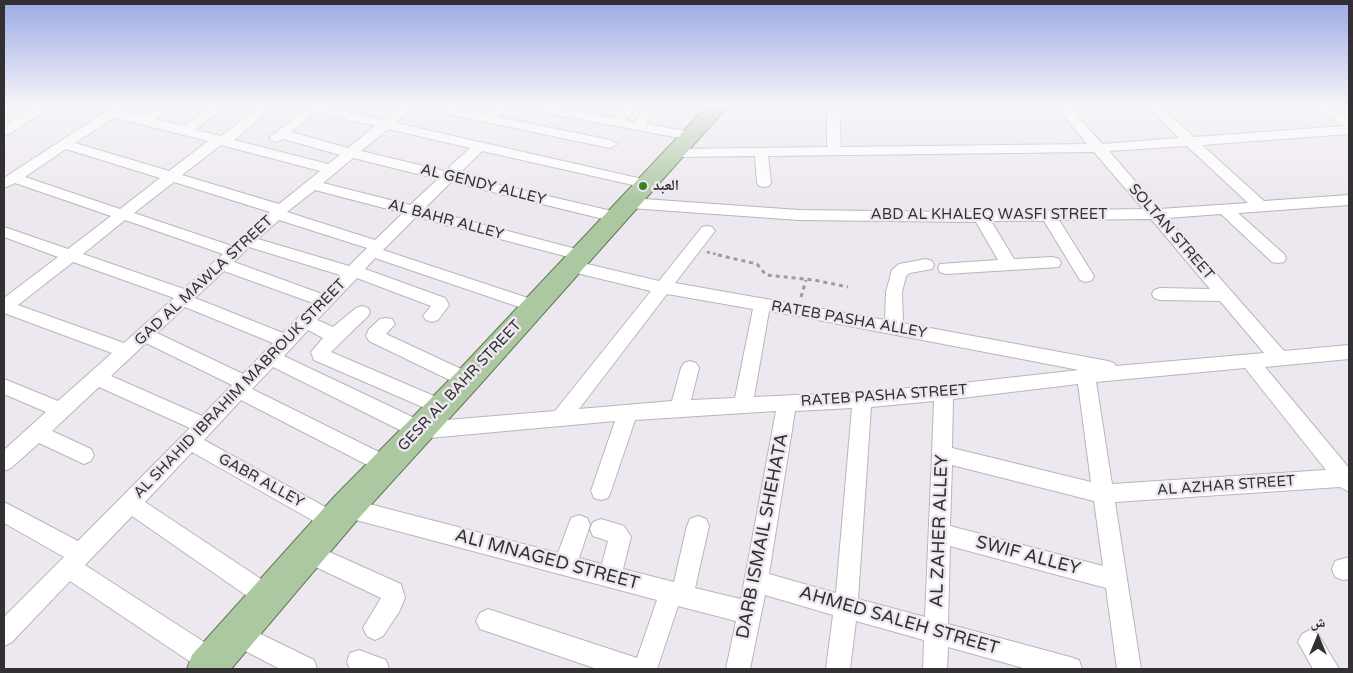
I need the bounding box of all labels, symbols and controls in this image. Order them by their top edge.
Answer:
street label: AL GENDY ALLEY [418,161,548,209]
place label: العبد [653,177,679,195]
marker: العبد [637,180,649,192]
street label: SOLTAN STREET [1124,180,1218,284]
street label: AL BAHR ALLEY [386,196,506,244]
street label: ABD AL KHALEQ WASFI STREET [871,206,1107,224]
street label: GAD AL MAWLA STREET [131,212,277,350]
street label: AL SHAHID IBRAHIM MABROUK STREET [130,276,350,502]
street label: RATEB PASHA ALLEY [770,297,928,343]
street label: GESR AL BAHR STREET [395,317,525,455]
street label: RATEB PASHA STREET [800,381,968,411]
street label: DARB ISMAIL SHEHATA [732,431,794,641]
street label: GABR ALLEY [215,450,307,512]
street label: AL ZAHER ALLEY [927,454,953,608]
street label: AL AZHAR STREET [1156,472,1296,500]
street label: ALI MNAGED STREET [452,525,642,595]
street label: SWIF ALLEY [973,532,1083,580]
street label: AHMED SALEH STREET [797,582,1001,660]
north arrow [1293,613,1343,663]
text: ش [1311,614,1325,631]

